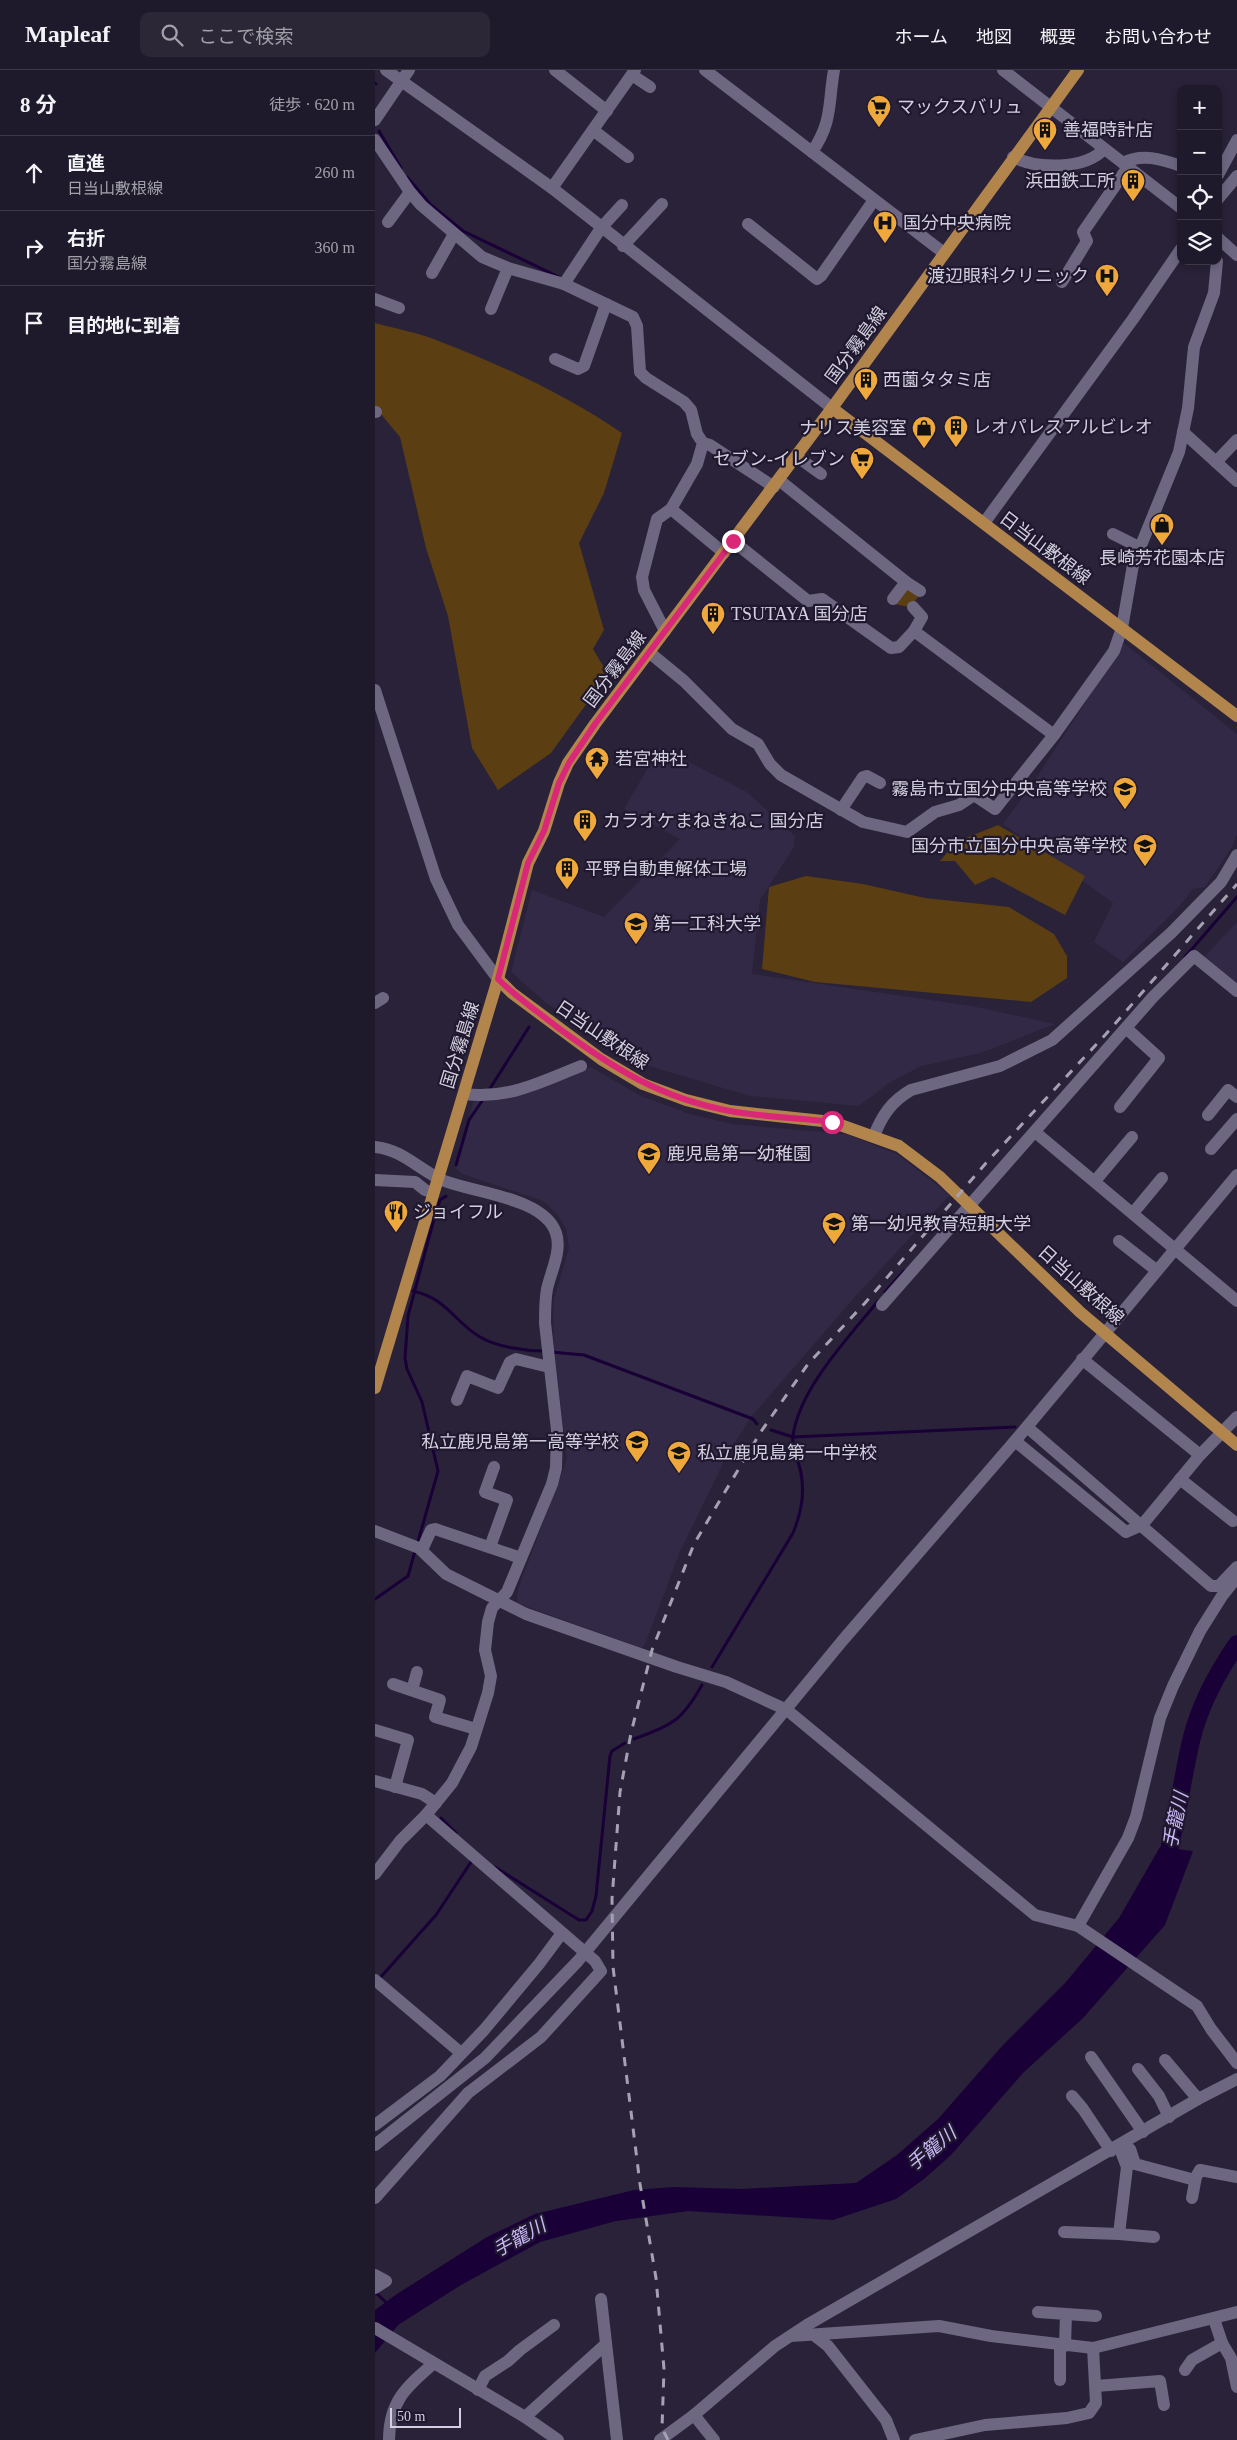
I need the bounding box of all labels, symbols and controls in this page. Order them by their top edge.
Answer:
search box [140,12,490,57]
text: Mapleaf [25,21,110,47]
icon: search [158,21,186,49]
text: ここで検索 [198,26,293,47]
text: ホーム [895,27,948,47]
text: 地図 [976,27,1012,47]
text: 概要 [1040,27,1076,47]
text: お問い合わせ [1104,27,1212,47]
map controls [1177,85,1222,265]
button: + [1177,85,1222,130]
text: 8 分 [20,93,57,117]
supermarket icon: マックスバリュ [866,94,892,128]
text: 徒歩 · 620 m [269,96,355,113]
place label: マックスバリュ [897,97,1022,117]
building icon: 善福時計店 [1032,117,1058,151]
place label: 善福時計店 [1063,120,1153,140]
button: − [1177,130,1222,175]
text: 直進 [67,153,105,174]
icon: ahead [20,159,48,187]
text: 260 m [315,164,355,181]
building icon: 浜田鉄工所 [1120,168,1146,202]
place label: 浜田鉄工所 [1025,171,1115,191]
button: locate [1177,175,1222,220]
text: 日当山敷根線 [67,180,163,197]
hospital icon: 国分中央病院 [872,210,898,244]
place label: 国分中央病院 [903,213,1011,233]
button: layers [1177,220,1222,265]
text: 右折 [67,228,105,249]
icon: right [20,234,48,262]
text: 360 m [315,239,355,256]
text: 国分霧島線 [67,255,147,272]
hospital icon: 渡辺眼科クリニック [1094,263,1120,297]
place label: 渡辺眼科クリニック [927,266,1089,286]
street label: 国分霧島線 [821,303,891,387]
icon: arrive [20,309,48,337]
text: 目的地に到着 [67,315,181,336]
building icon: 西薗タタミ店 [853,367,879,401]
place label: 西薗タタミ店 [883,370,991,390]
building icon: レオパレスアルビレオ [943,414,969,448]
shop icon: ナリス美容室 [911,415,937,449]
place label: レオパレスアルビレオ [973,417,1153,437]
place label: ナリス美容室 [799,418,907,438]
supermarket icon: セブン-イレブン [849,446,875,480]
place label: セブン-イレブン [713,449,845,469]
street label: 日当山敷根線 [996,508,1094,588]
shop icon: 長崎芳花園本店 [1149,512,1175,546]
route end [722,530,745,553]
place label: 長崎芳花園本店 [1099,548,1225,568]
building icon: TSUTAYA 国分店 [700,601,726,635]
place label: TSUTAYA 国分店 [731,604,867,624]
street label: 国分霧島線 [580,627,650,711]
temple icon: 若宮神社 [584,746,610,780]
place label: 若宮神社 [615,749,687,769]
school or university icon: 霧島市立国分中央高等学校 [1112,776,1138,810]
place label: 霧島市立国分中央高等学校 [891,779,1107,799]
building icon: カラオケまねきねこ 国分店 [572,808,598,842]
place label: カラオケまねきねこ 国分店 [603,811,824,831]
school or university icon: 国分市立国分中央高等学校 [1132,833,1158,867]
place label: 国分市立国分中央高等学校 [911,836,1127,856]
building icon: 平野自動車解体工場 [554,856,580,890]
place label: 平野自動車解体工場 [585,859,747,879]
school or university icon: 第一工科大学 [623,911,649,945]
place label: 第一工科大学 [653,914,761,934]
street label: 日当山敷根線 [552,997,652,1073]
street label: 国分霧島線 [437,999,483,1091]
route start [821,1111,844,1134]
school or university icon: 鹿児島第一幼稚園 [636,1141,662,1175]
place label: 鹿児島第一幼稚園 [667,1144,811,1164]
restaurant icon: ジョイフル [383,1199,409,1233]
place label: ジョイフル [413,1202,503,1222]
school or university icon: 第一幼児教育短期大学 [821,1211,847,1245]
place label: 第一幼児教育短期大学 [851,1214,1031,1234]
street label: 日当山敷根線 [1034,1241,1128,1329]
school or university icon: 私立鹿児島第一高等学校 [624,1429,650,1463]
place label: 私立鹿児島第一高等学校 [421,1432,619,1452]
school or university icon: 私立鹿児島第一中学校 [666,1440,692,1474]
place label: 私立鹿児島第一中学校 [697,1443,877,1463]
water label: 手籠川 [1159,1788,1192,1850]
water label: 手籠川 [903,2121,962,2174]
water label: 手籠川 [489,2213,551,2260]
scale bar [390,2405,461,2428]
text: 50 m [397,2409,425,2424]

